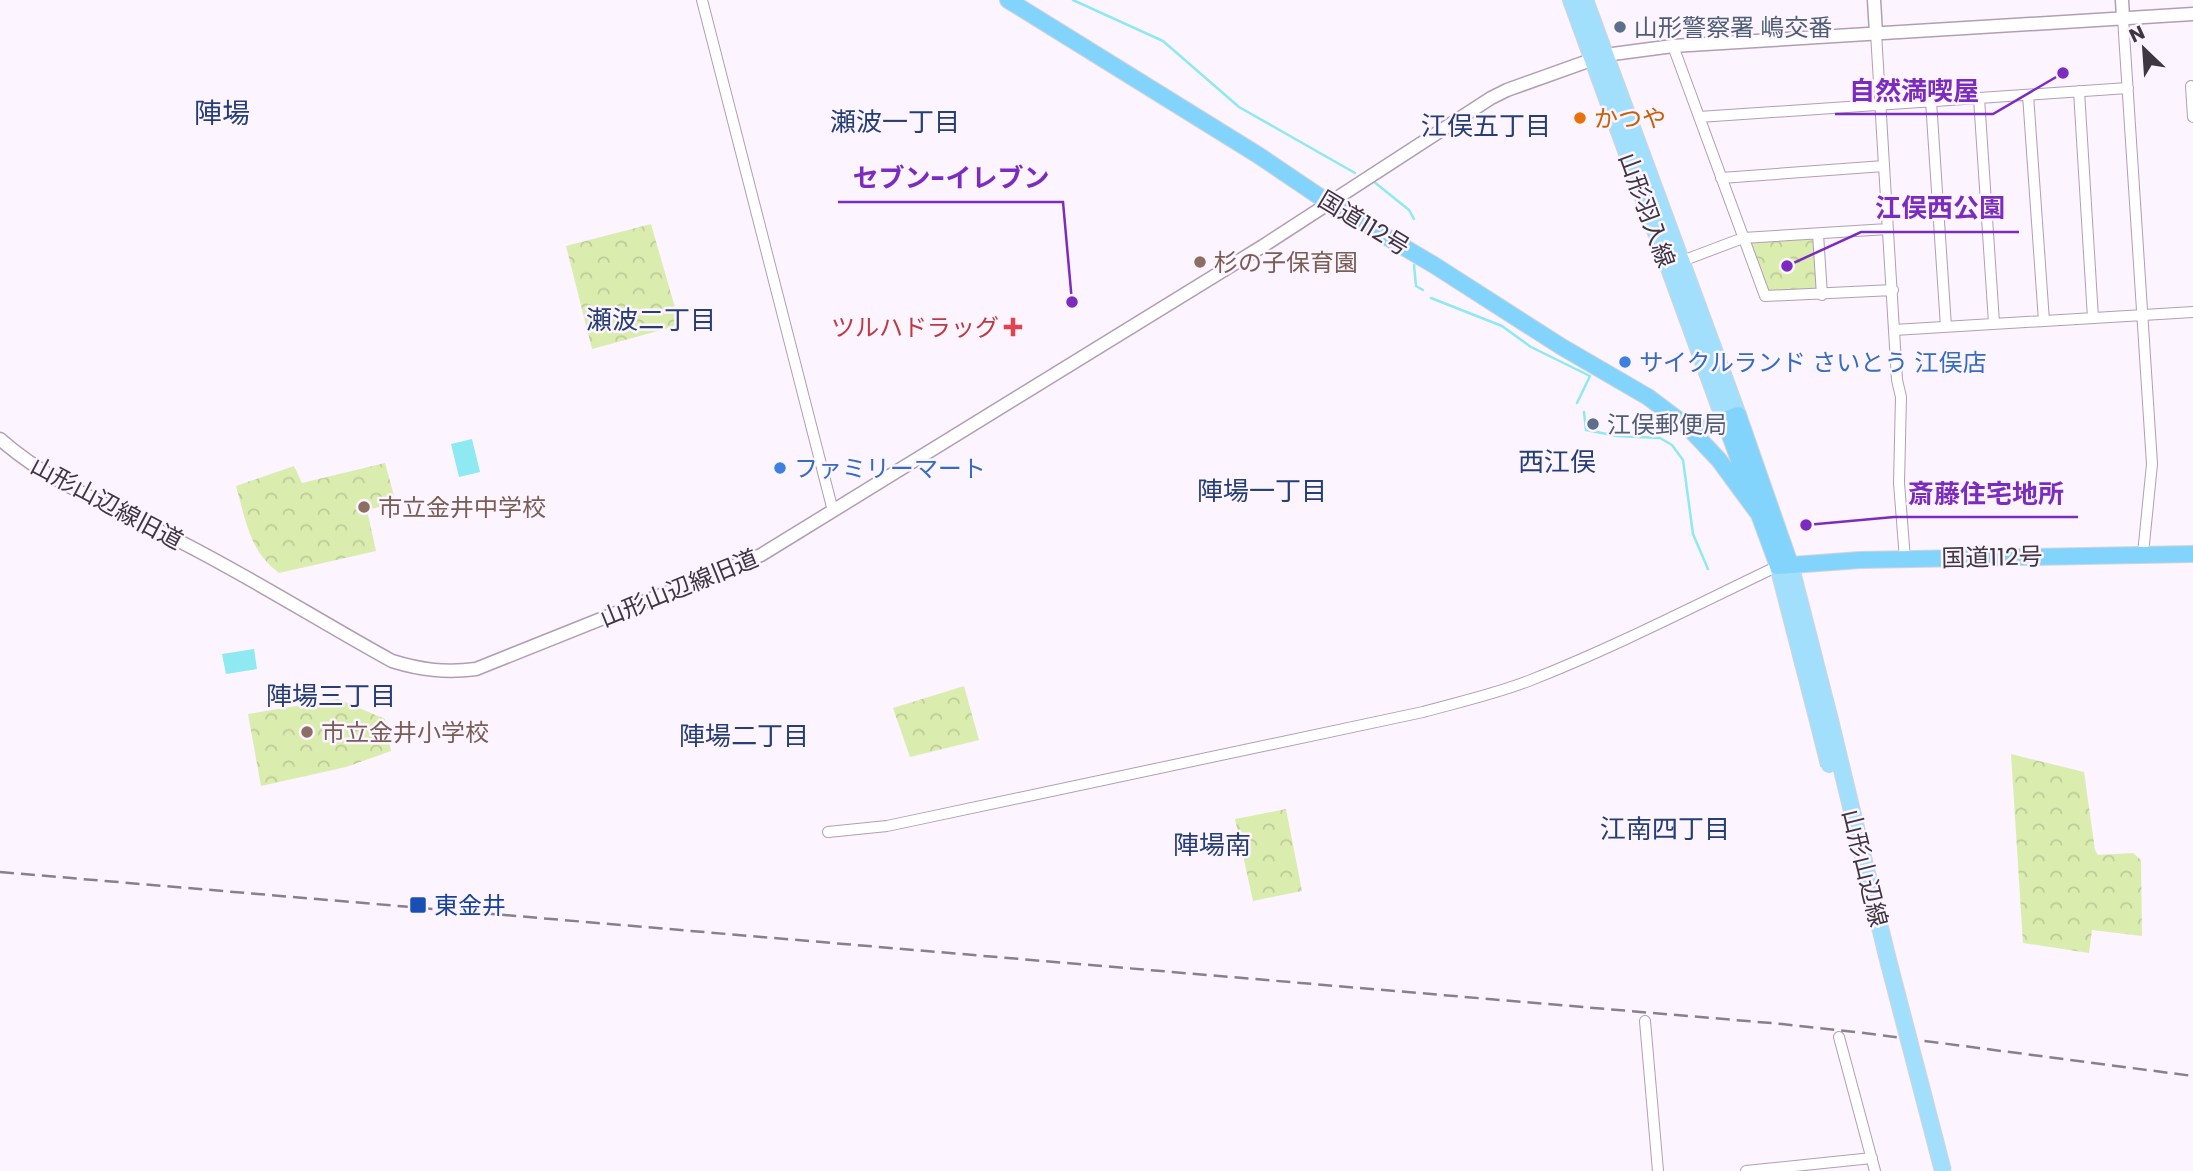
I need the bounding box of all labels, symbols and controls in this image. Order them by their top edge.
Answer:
place label: 山形警察署 嶋交番 [1634,11,1832,44]
north arrow [2109,14,2179,84]
marker: 山形警察署 嶋交番 [1612,19,1628,35]
text: N [2125,19,2149,49]
callout: 自然満喫屋 [1835,67,1993,114]
text: 自然満喫屋 [1849,73,1979,109]
district label: 陣場 [194,94,250,133]
place label: かつや [1594,102,1666,135]
district label: 瀬波一丁目 [830,104,960,140]
district label: 江俣五丁目 [1421,108,1551,144]
marker: かつや [1572,110,1588,126]
street label: 山形羽入線 [1611,148,1683,272]
callout: セブン-イレブン [838,155,1063,202]
text: セブン-イレブン [852,160,1050,196]
street label: 国道112号 [1312,183,1416,263]
callout: 江俣西公園 [1861,185,2019,232]
text: 江俣西公園 [1875,190,2005,226]
place label: 杉の子保育園 [1214,246,1358,279]
marker: 杉の子保育園 [1192,254,1208,270]
district label: 瀬波二丁目 [586,302,716,338]
place label: ツルハドラッグ [831,311,999,344]
marker: ツルハドラッグ [1005,319,1021,335]
place label: サイクルランド さいとう 江俣店 [1639,346,1987,379]
marker: サイクルランド さいとう 江俣店 [1617,354,1633,370]
place label: 江俣郵便局 [1607,408,1727,441]
marker: 江俣郵便局 [1585,416,1601,432]
district label: 西江俣 [1518,444,1596,480]
street label: 山形山辺線旧道 [25,449,189,557]
place label: ファミリーマート [794,452,986,485]
marker: ファミリーマート [772,460,788,476]
callout: 斎藤住宅地所 [1894,470,2078,517]
district label: 陣場一丁目 [1197,473,1327,509]
text: 斎藤住宅地所 [1908,476,2064,512]
place label: 市立金井中学校 [378,491,546,524]
marker: 市立金井中学校 [356,499,372,515]
street label: 国道112号 [1941,540,2043,574]
street label: 山形山辺線旧道 [595,541,763,635]
district label: 陣場三丁目 [266,678,396,714]
place label: 市立金井小学校 [321,716,489,749]
district label: 陣場二丁目 [679,718,809,754]
marker: 市立金井小学校 [299,724,315,740]
street label: 山形山辺線 [1834,806,1896,930]
district label: 江南四丁目 [1600,811,1730,847]
district label: 陣場南 [1173,827,1251,863]
place label: 東金井 [434,889,506,922]
marker: 東金井 [408,895,428,915]

